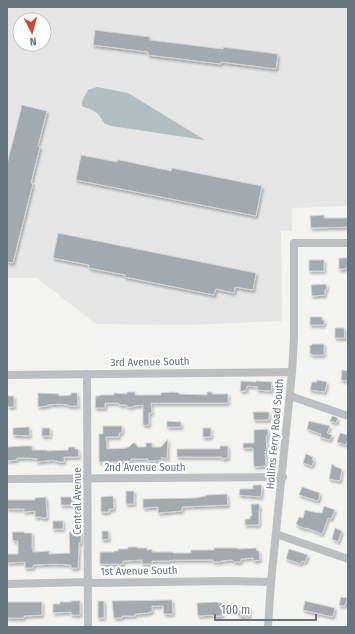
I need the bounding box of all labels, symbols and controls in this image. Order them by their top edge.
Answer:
north arrow [12,12,52,52]
text: N [29,35,37,48]
street label: 3rd Avenue South [110,355,190,369]
street label: Hollins Ferry Road South [264,378,286,490]
street label: 2nd Avenue South [104,461,186,474]
street label: Central Avenue [71,467,84,535]
street label: 1st Avenue South [100,564,178,578]
scale bar [215,596,316,622]
text: 100 m [221,603,250,617]

